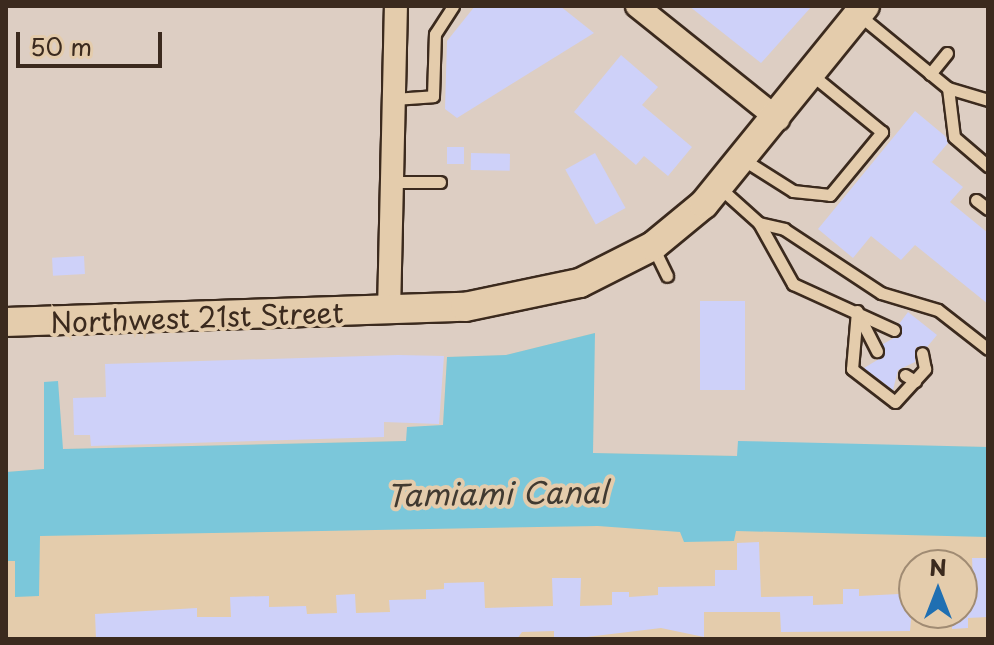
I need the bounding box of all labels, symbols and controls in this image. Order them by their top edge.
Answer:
scale bar [20,16,166,66]
text: 50 m [30,28,92,64]
street label: Northwest 21st Street [48,295,346,339]
water label: Tamiami Canal [386,473,608,513]
north arrow [898,549,978,629]
text: N [929,550,947,583]

